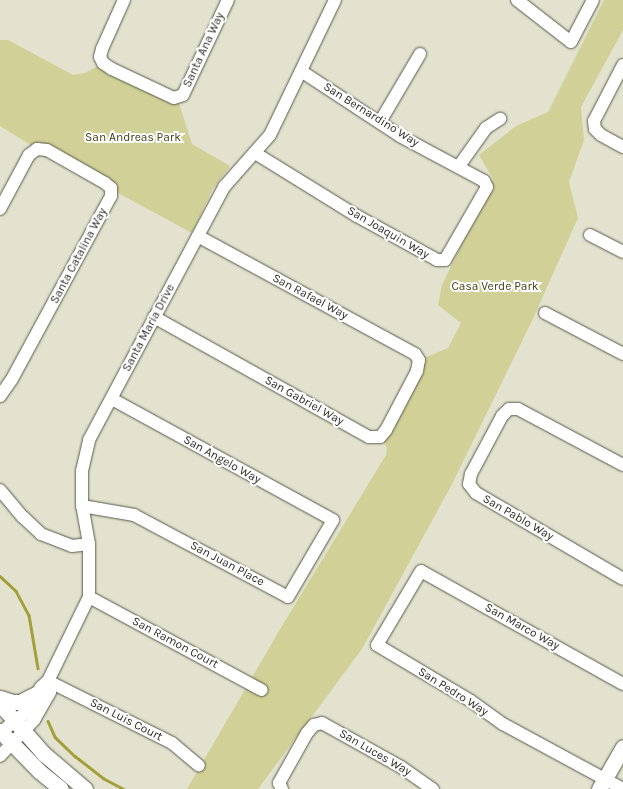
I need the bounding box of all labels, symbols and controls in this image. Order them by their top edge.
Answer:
street label: Santa Ana Way [180,10,228,90]
street label: San Bernardino Way [321,80,421,150]
park label: San Andreas Park [85,131,181,145]
street label: San Joaquin Way [344,204,432,262]
street label: Santa Catalina Way [48,206,110,306]
street label: San Rafael Way [270,271,350,323]
park label: Casa Verde Park [451,280,539,294]
street label: Santa Maria Drive [120,282,178,374]
street label: San Gabriel Way [262,373,346,429]
street label: San Angelo Way [181,433,263,487]
street label: San Pablo Way [480,492,556,544]
street label: San Juan Place [188,538,266,590]
street label: San Marco Way [482,601,562,653]
street label: San Ramon Court [129,614,221,672]
street label: San Pedro Way [415,665,491,719]
street label: San Luis Court [87,696,165,744]
street label: San Luces Way [336,727,414,779]

